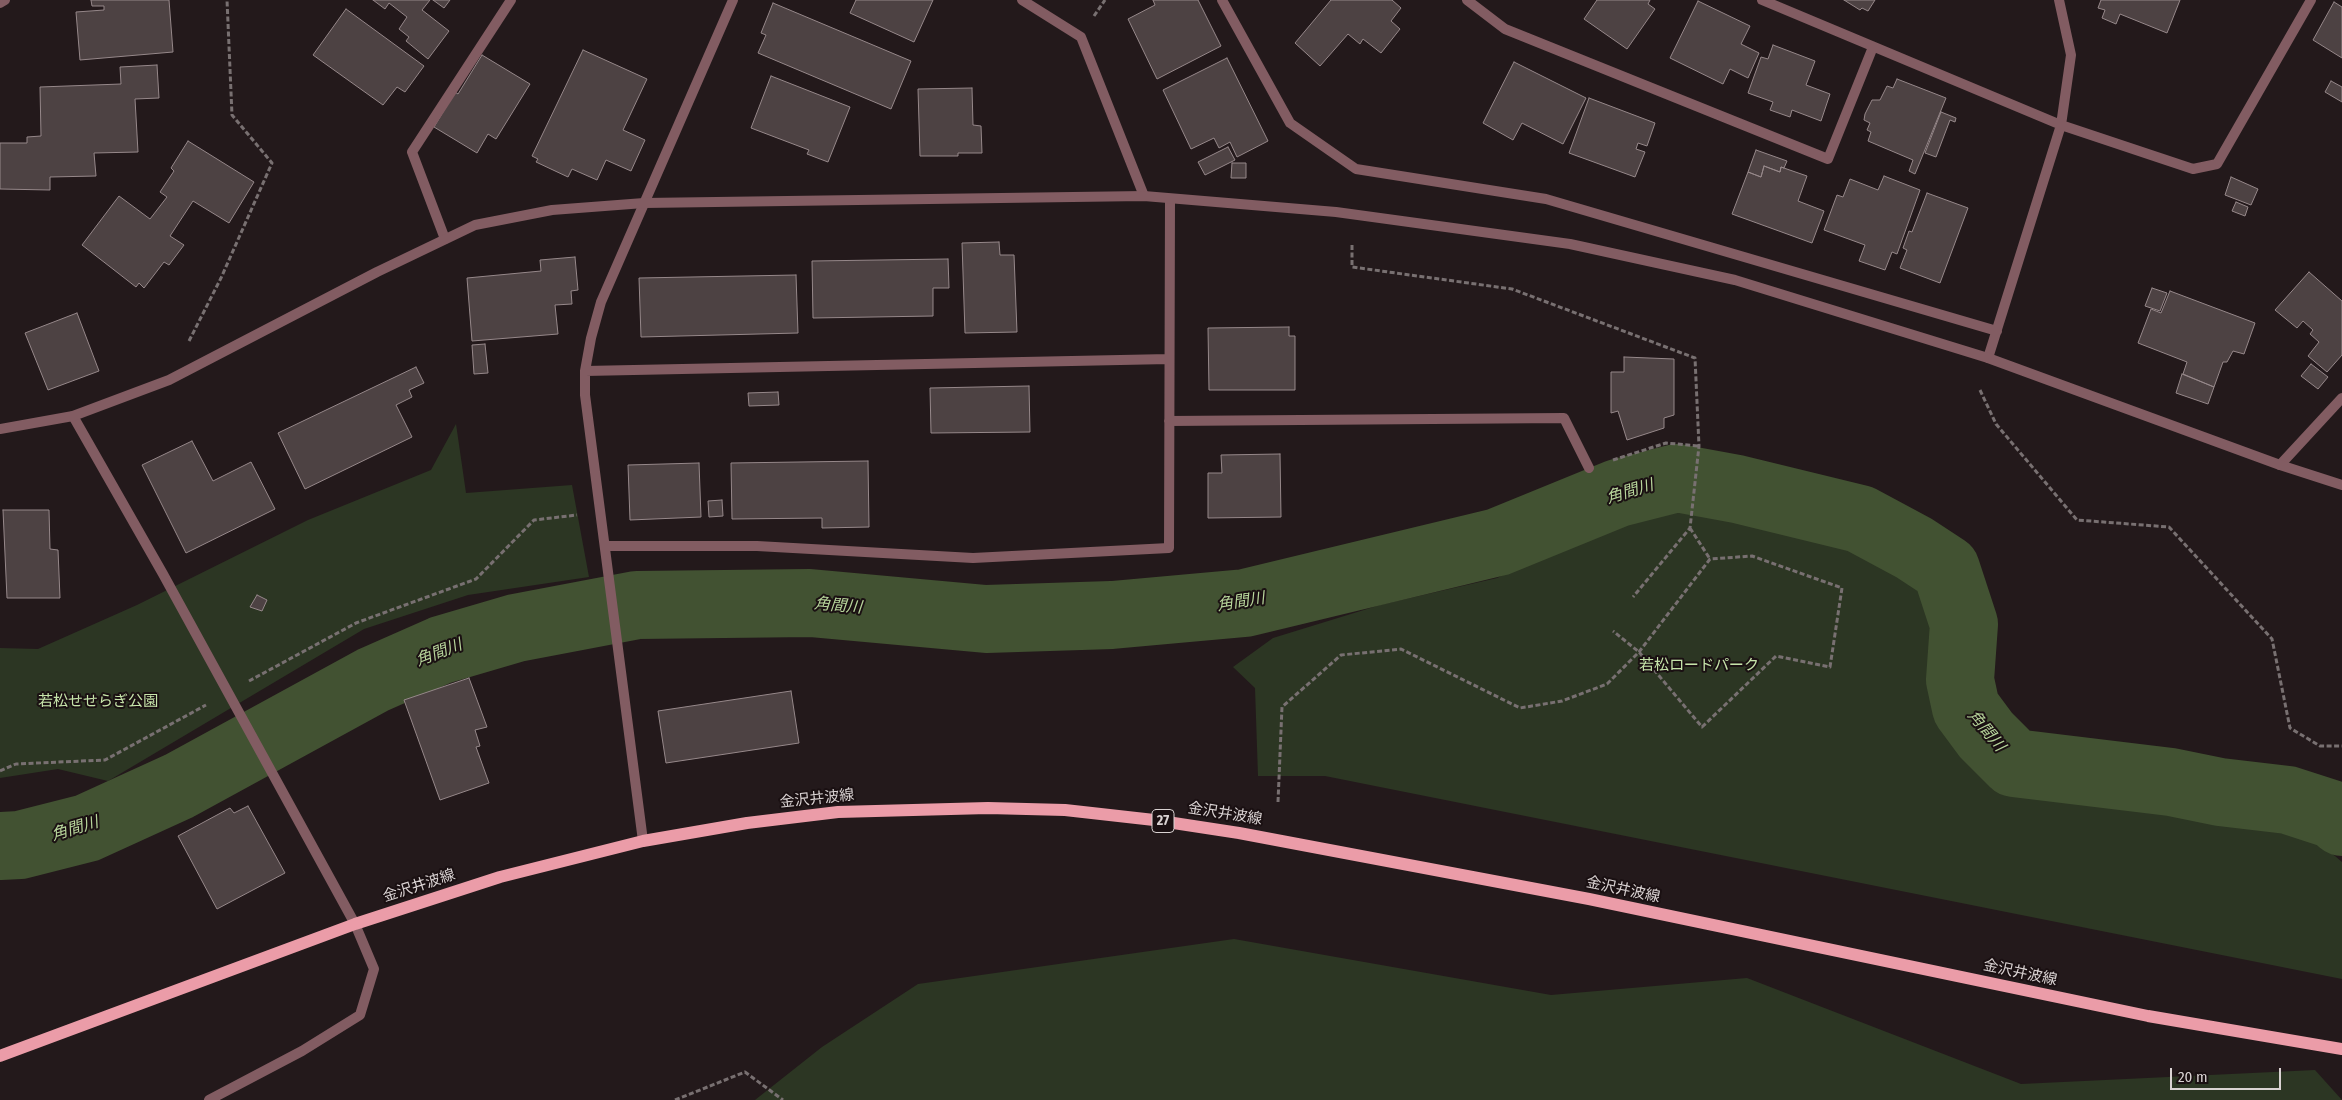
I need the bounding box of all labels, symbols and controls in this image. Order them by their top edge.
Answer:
water label: 角間川 [1604,476,1656,508]
water label: 角間川 [1216,589,1266,615]
water label: 角間川 [813,594,863,618]
water label: 角間川 [413,635,465,671]
park label: 若松ロードパーク [1639,657,1759,675]
park label: 若松せせらぎ公園 [38,693,158,711]
water label: 角間川 [1963,706,2009,756]
street label: 金沢井波線 [779,786,855,812]
street label: 金沢井波線 [1187,799,1263,829]
road number: 27 [1152,809,1174,832]
water label: 角間川 [49,813,101,845]
street label: 金沢井波線 [381,866,457,906]
street label: 金沢井波線 [1584,873,1662,907]
street label: 金沢井波線 [1981,956,2059,990]
scale bar [2172,1058,2283,1090]
text: 20 m [2178,1068,2208,1086]

